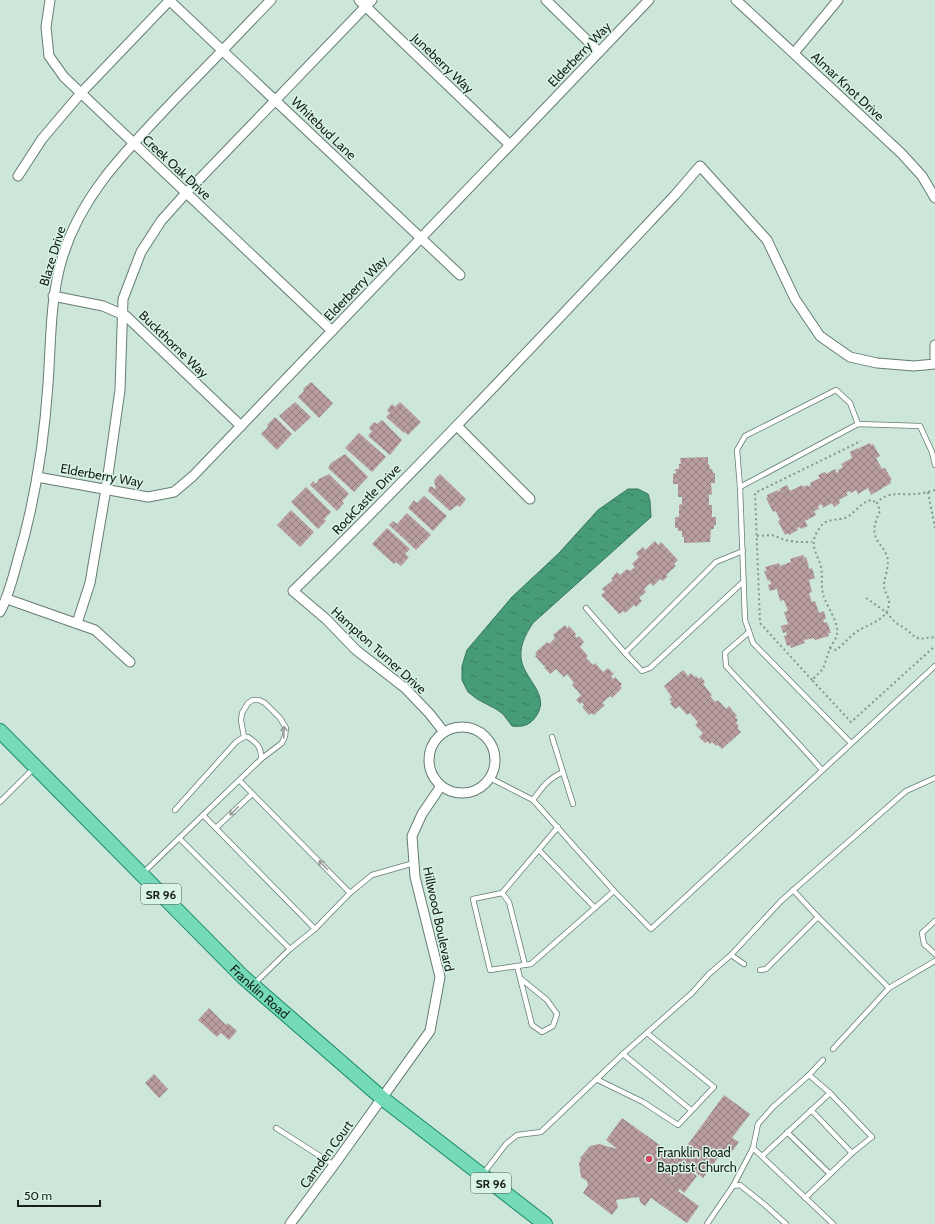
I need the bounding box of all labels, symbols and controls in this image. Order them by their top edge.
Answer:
street label: Elderberry Way [544,18,614,90]
street label: Juneberry Way [408,29,478,97]
street label: Almar Knot Drive [808,48,888,124]
street label: Whitebud Lane [288,93,360,163]
street label: Creek Oak Drive [139,131,215,203]
street label: Blaze Drive [35,224,69,288]
street label: Elderberry Way [320,252,390,324]
street label: Buckthorne Way [136,307,212,381]
street label: Elderberry Way [59,460,145,490]
street label: RockCastle Drive [328,460,404,538]
street label: Hampton Turner Drive [328,603,430,697]
one-way arrow [281,726,288,739]
one-way arrow [229,806,239,816]
one-way arrow [318,860,328,870]
street label: Hillwood Boulevard [420,865,458,973]
road number: SR 96 [141,884,181,904]
street label: Franklin Road [227,961,293,1022]
street label: Camden Court [296,1116,356,1191]
place label: Franklin Road Baptist Church [657,1144,737,1175]
marker: Franklin Road Baptist Church [644,1154,654,1164]
road number: SR 96 [471,1173,511,1193]
scale bar [18,1182,100,1208]
text: 50 m [24,1188,52,1203]

